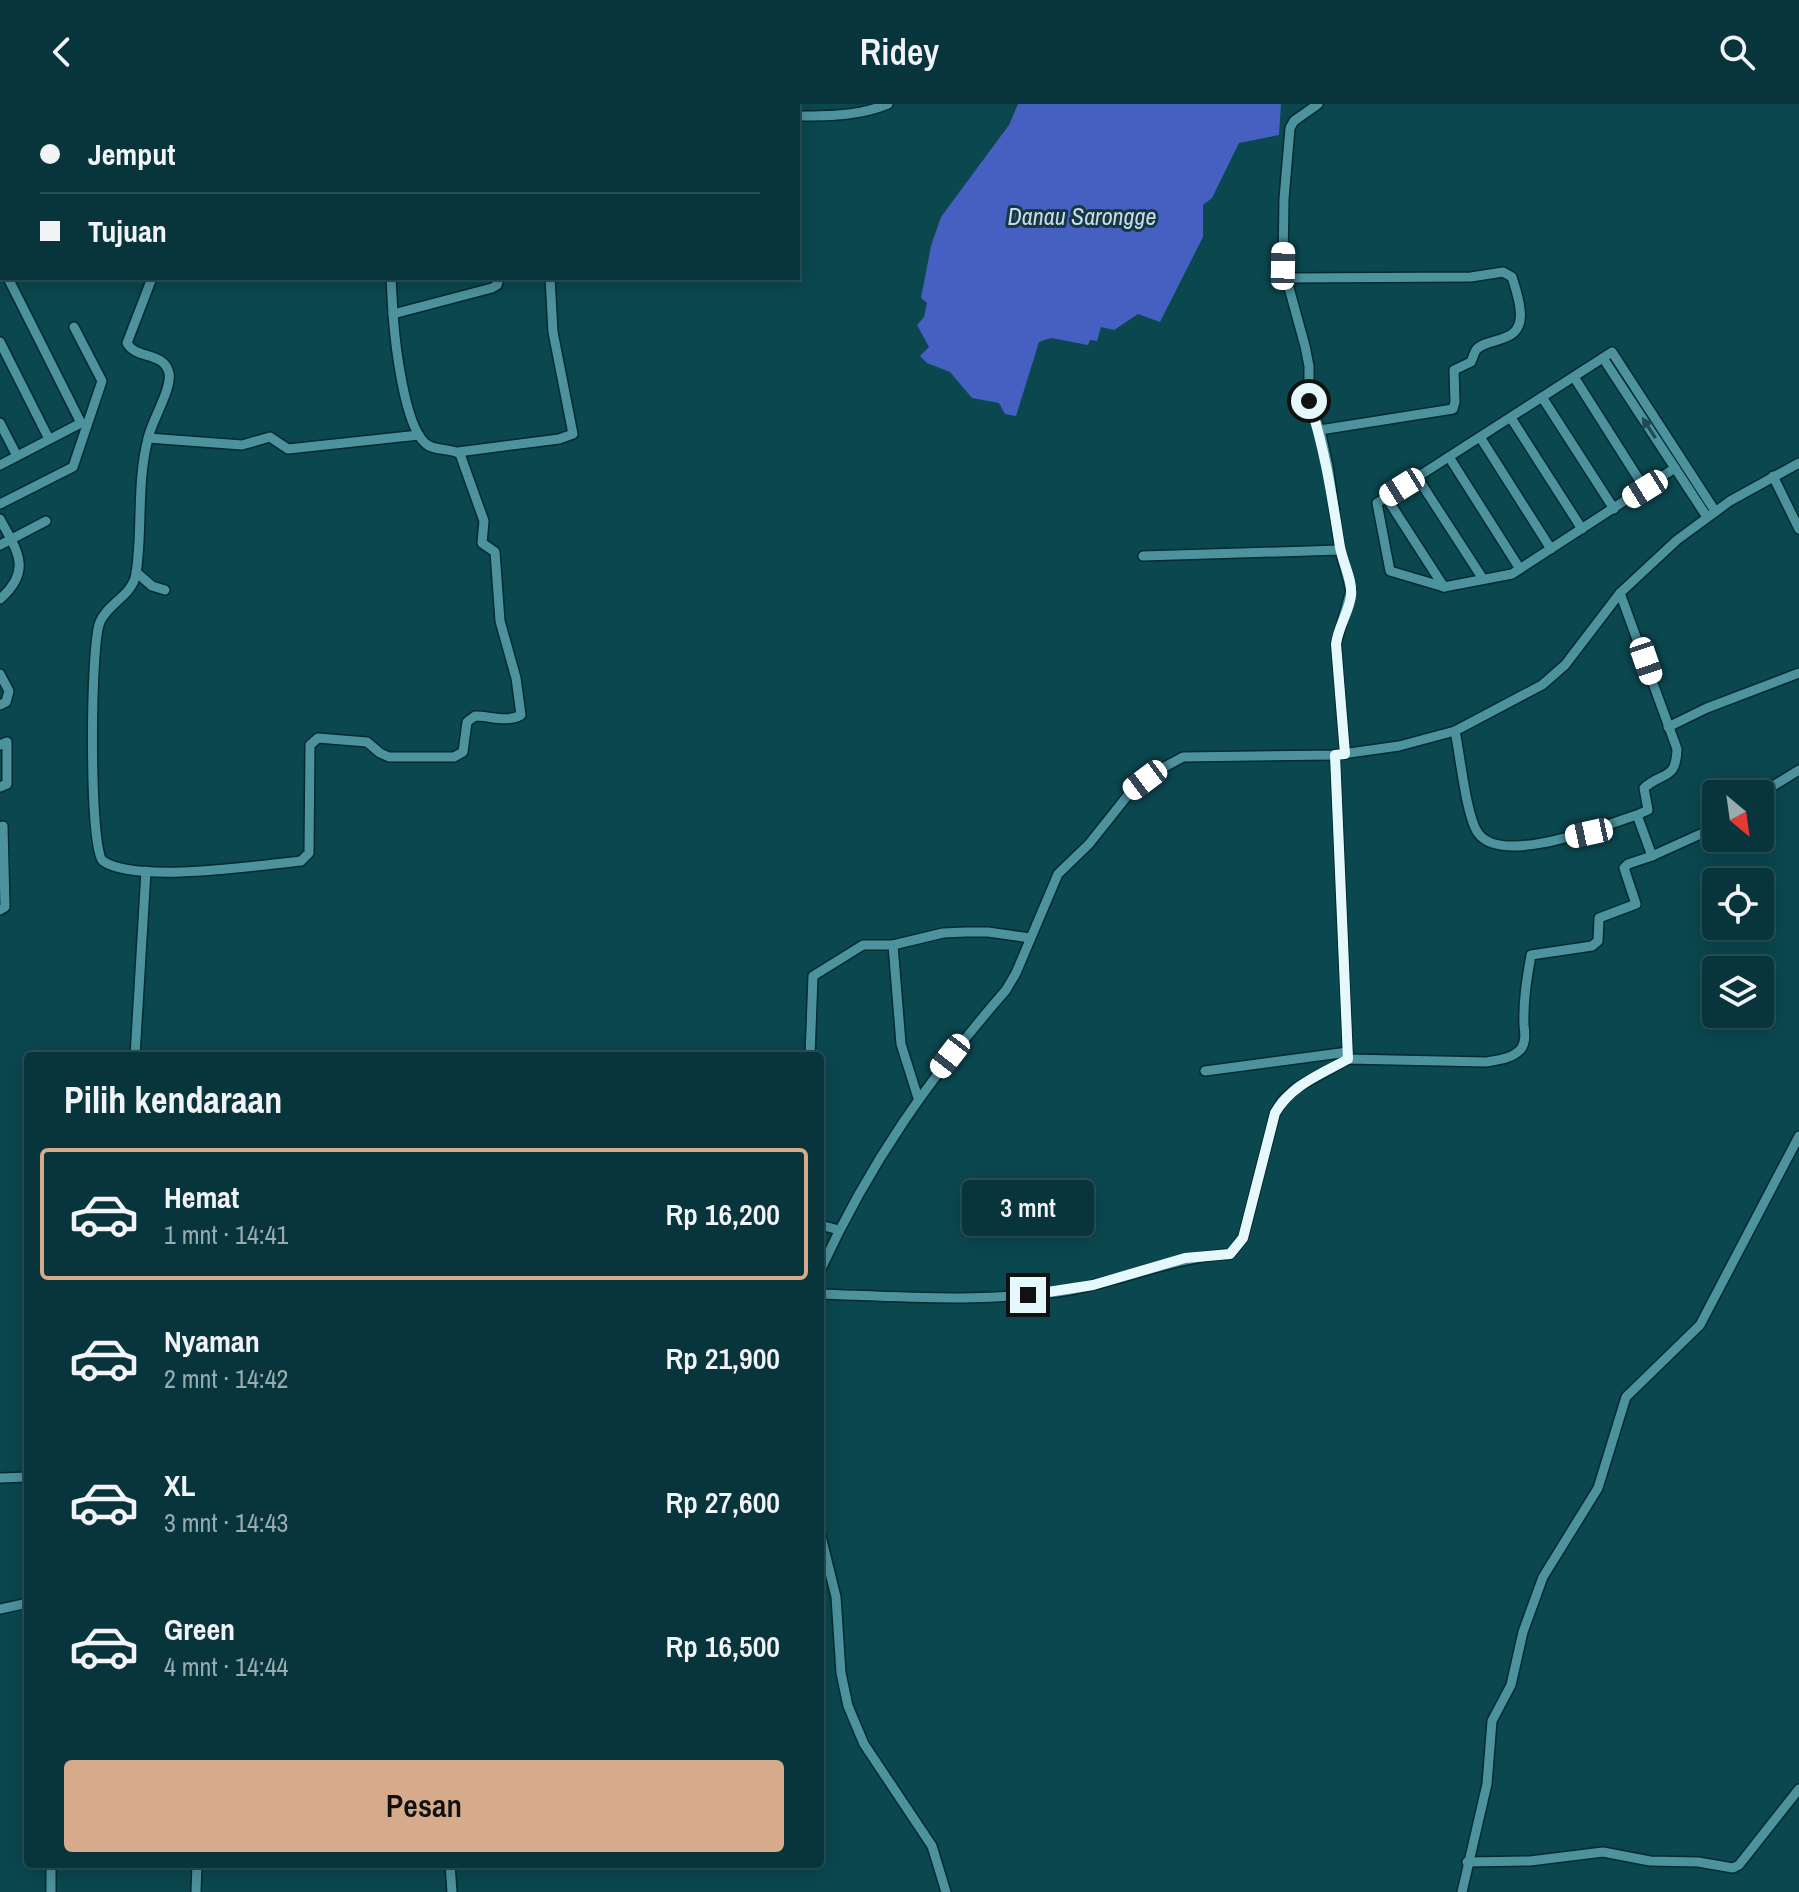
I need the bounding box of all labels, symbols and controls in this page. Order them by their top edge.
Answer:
text: Ridey [860,28,939,76]
icon: back [40,30,84,74]
icon: search [1715,30,1759,74]
text: Jemput [88,134,175,174]
water label: Danau Sarongge [1008,200,1156,232]
text: Tujuan [88,211,167,251]
car [1271,242,1295,290]
route start [1291,383,1327,419]
one-way arrow [1642,418,1657,439]
car [1375,464,1429,510]
car [1618,466,1672,512]
car [1627,634,1665,688]
car [1119,756,1171,804]
north arrow [1702,780,1774,852]
map controls [1702,780,1774,1028]
car [1563,816,1615,850]
button: locate [1702,868,1774,940]
button: layers [1702,956,1774,1028]
car [926,1030,974,1082]
text: Pilih kendaraan [64,1076,282,1124]
text: Hemat [164,1177,239,1217]
icon: car [68,1178,140,1250]
callout: 3 mnt [962,1179,1094,1235]
text: 3 mnt [1000,1190,1056,1225]
text: Rp 16,200 [666,1194,780,1234]
text: 1 mnt · 14:41 [164,1217,288,1252]
route end [1010,1277,1046,1313]
text: Nyaman [164,1321,260,1361]
icon: car [68,1322,140,1394]
text: Rp 21,900 [666,1338,780,1378]
text: 2 mnt · 14:42 [164,1361,288,1396]
text: XL [164,1465,195,1505]
icon: car [68,1466,140,1538]
text: Rp 27,600 [666,1482,780,1522]
text: 3 mnt · 14:43 [164,1505,288,1540]
text: Green [164,1609,235,1649]
icon: car [68,1610,140,1682]
text: Rp 16,500 [666,1626,780,1666]
text: 4 mnt · 14:44 [164,1649,288,1684]
button: Pesan [64,1760,784,1852]

